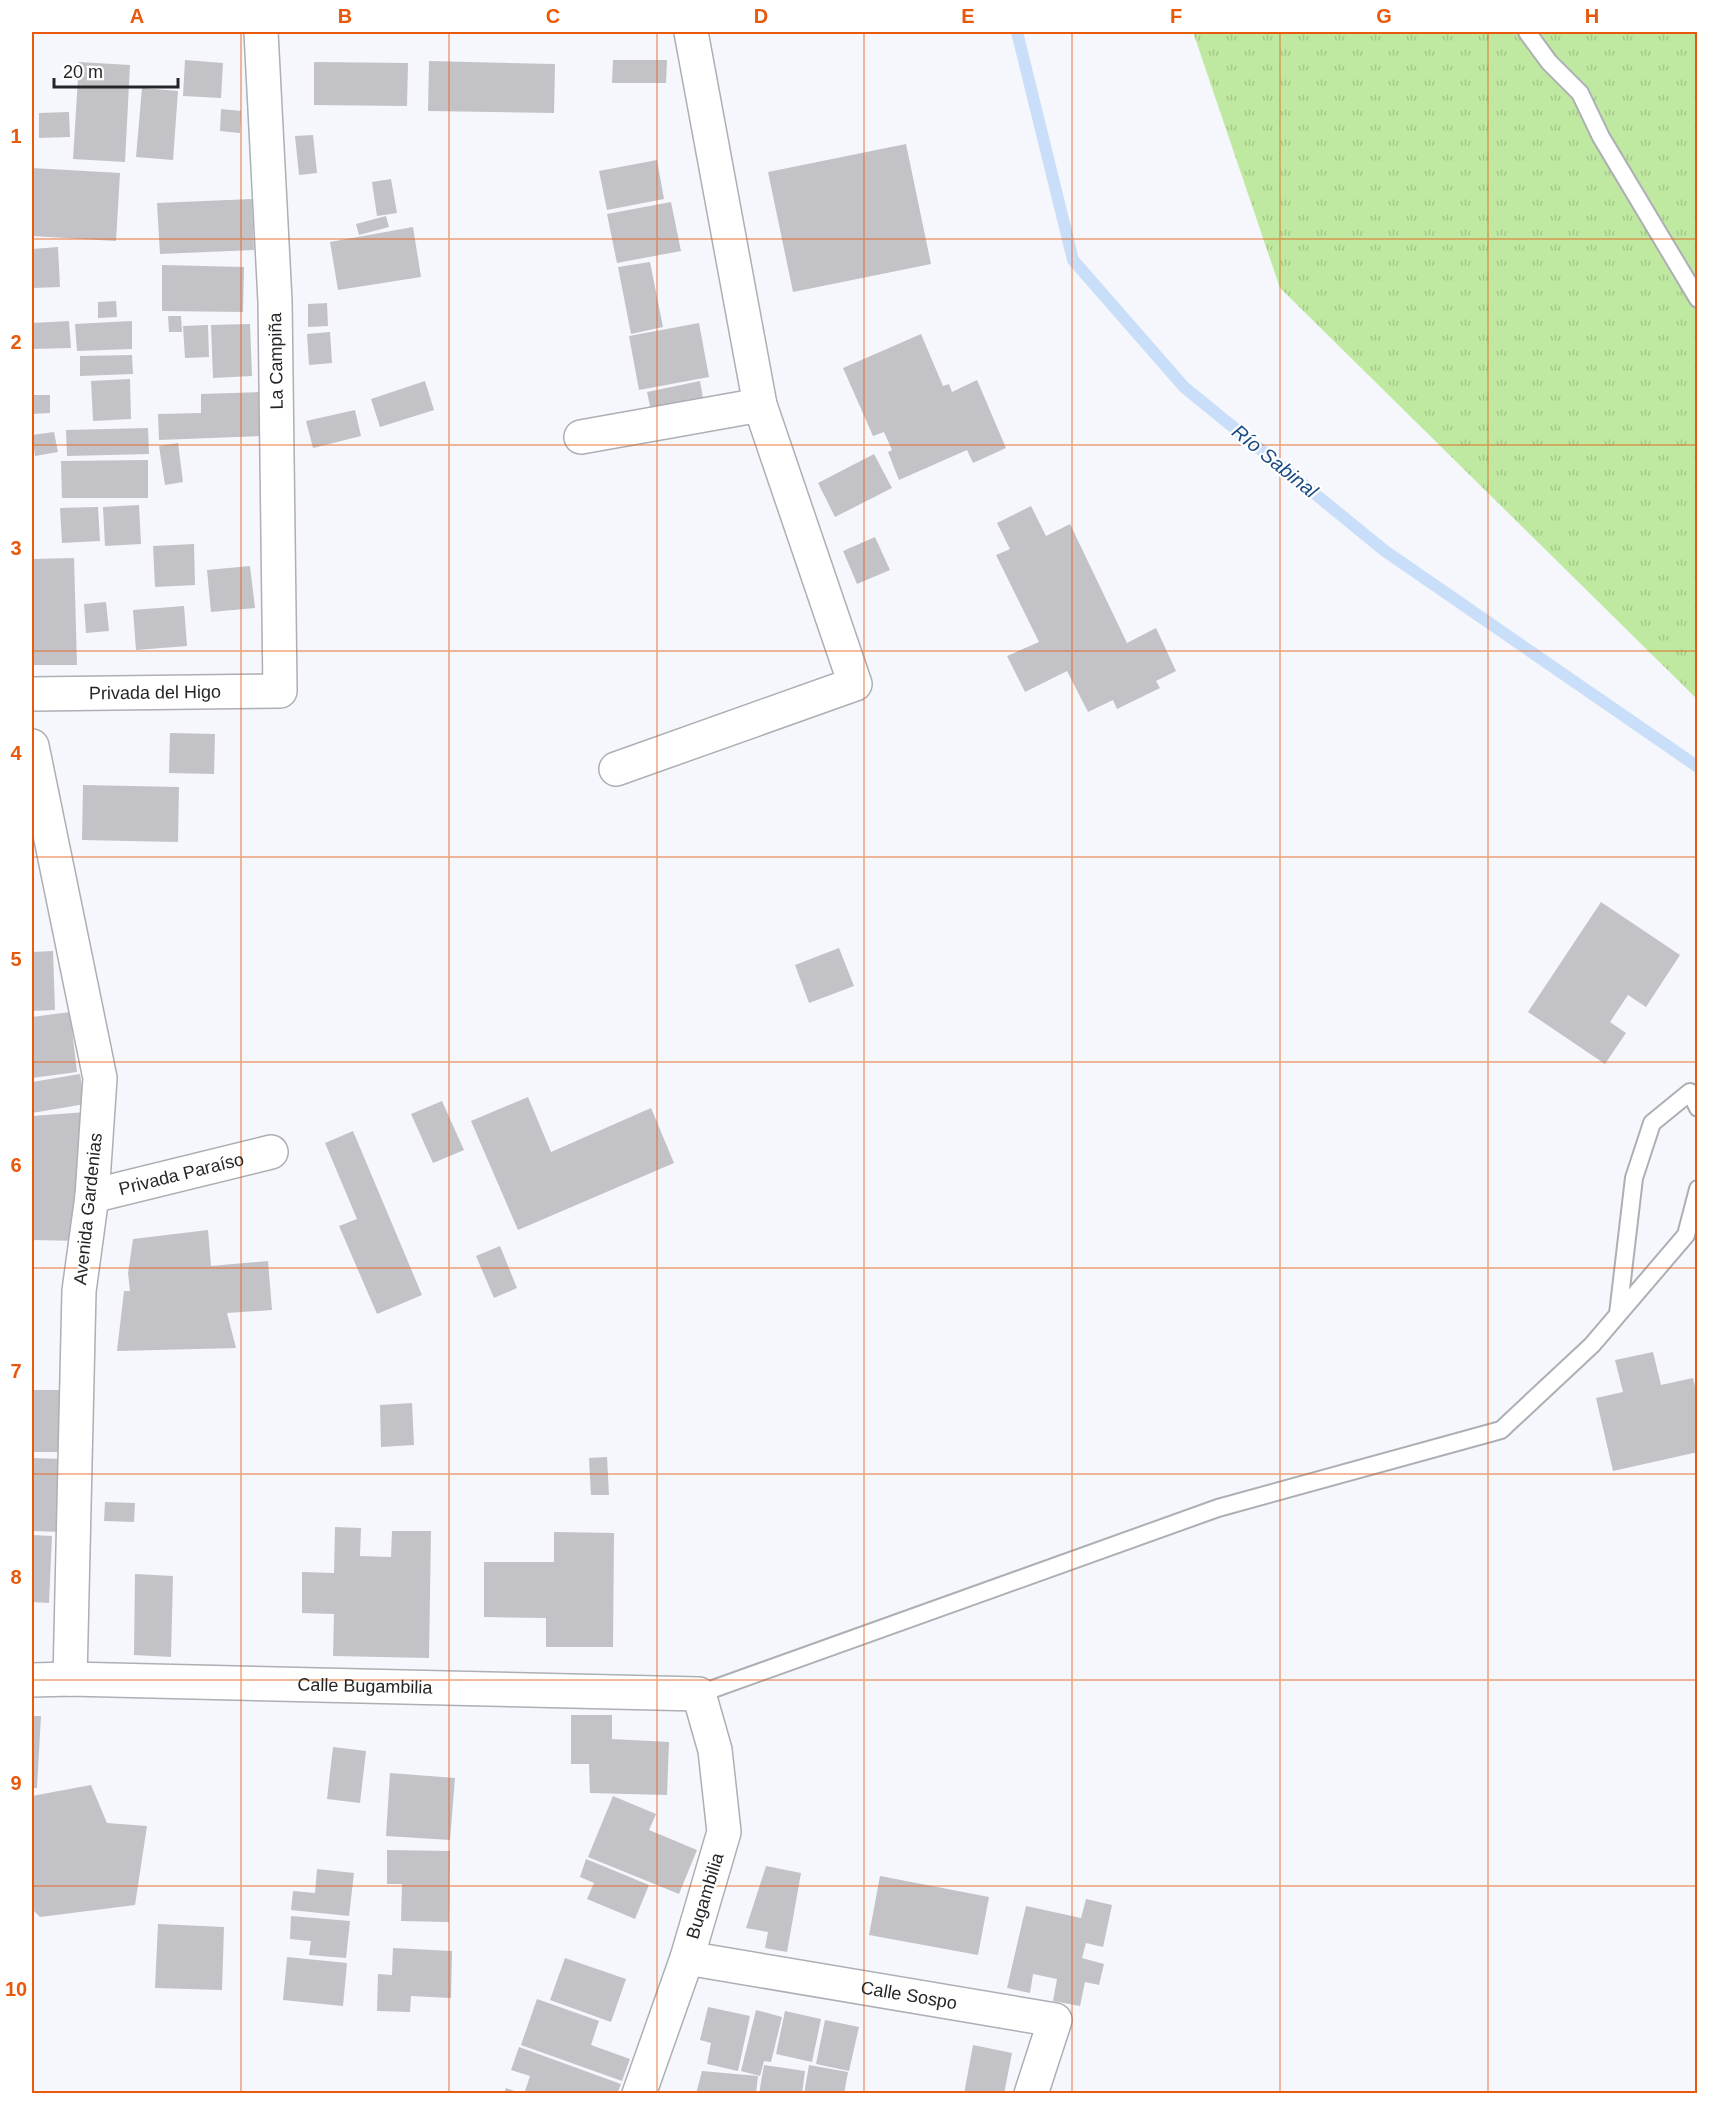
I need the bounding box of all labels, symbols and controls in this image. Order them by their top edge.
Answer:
text: A [130,5,144,27]
text: B [338,5,352,27]
text: C [546,5,560,27]
text: D [754,5,768,27]
text: E [961,5,975,27]
text: F [1170,5,1182,27]
text: G [1376,5,1392,27]
text: H [1585,5,1599,27]
scale bar [54,51,178,89]
text: 20 m [63,62,103,82]
text: 1 [10,125,22,147]
street label: La Campiña [265,311,287,410]
text: 2 [10,331,22,353]
water label: Río Sabinal [1228,420,1323,502]
text: 3 [10,537,22,559]
street label: Privada del Higo [89,682,221,703]
text: 4 [10,742,22,764]
text: 5 [10,948,22,970]
street label: Avenida Gardenias [70,1132,106,1286]
street label: Privada Paraíso [117,1149,246,1199]
text: 6 [10,1154,22,1176]
text: 7 [10,1360,22,1382]
text: 8 [10,1566,22,1588]
street label: Calle Bugambilia [297,1674,434,1698]
text: 9 [10,1772,22,1794]
street label: Bugambilia [682,1850,728,1942]
street label: Calle Sospo [859,1977,958,2013]
text: 10 [5,1978,27,2000]

